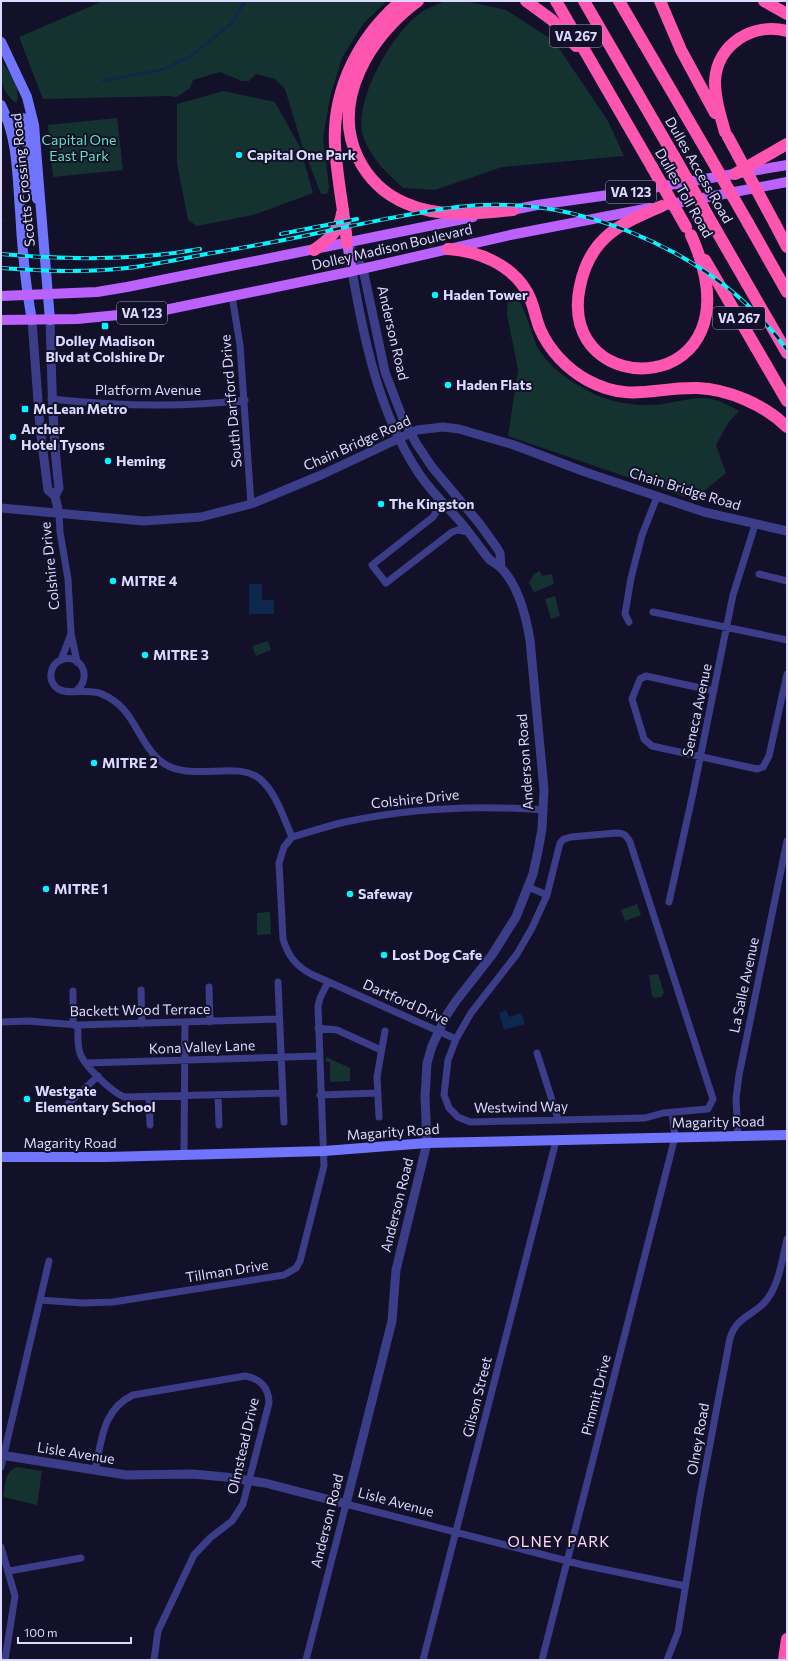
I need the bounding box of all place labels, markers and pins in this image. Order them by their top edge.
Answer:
place label: Capital One Park [247,146,356,163]
marker: Capital One Park [234,150,244,160]
place label: Haden Tower [443,286,528,303]
marker: Haden Tower [430,290,440,300]
marker: Dolley Madison Blvd at Colshire Dr [100,321,110,331]
place label: Dolley Madison Blvd at Colshire Dr [45,332,165,365]
place label: Haden Flats [456,376,532,393]
marker: Haden Flats [443,380,453,390]
place label: McLean Metro [33,400,127,417]
marker: McLean Metro [20,404,30,414]
place label: Archer Hotel Tysons [21,420,105,453]
marker: Archer Hotel Tysons [8,432,18,442]
place label: Heming [116,452,166,469]
marker: Heming [103,456,113,466]
place label: The Kingston [389,495,474,512]
marker: The Kingston [376,499,386,509]
place label: MITRE 4 [121,572,178,589]
marker: MITRE 4 [108,576,118,586]
place label: MITRE 3 [153,646,209,663]
marker: MITRE 3 [140,650,150,660]
place label: MITRE 2 [102,754,158,771]
marker: MITRE 2 [89,758,99,768]
place label: MITRE 1 [54,880,108,897]
marker: MITRE 1 [41,884,51,894]
place label: Safeway [358,885,413,902]
marker: Safeway [345,889,355,899]
place label: Lost Dog Cafe [392,946,482,963]
marker: Lost Dog Cafe [379,950,389,960]
place label: Westgate Elementary School [35,1082,155,1115]
marker: Westgate Elementary School [22,1094,32,1104]

